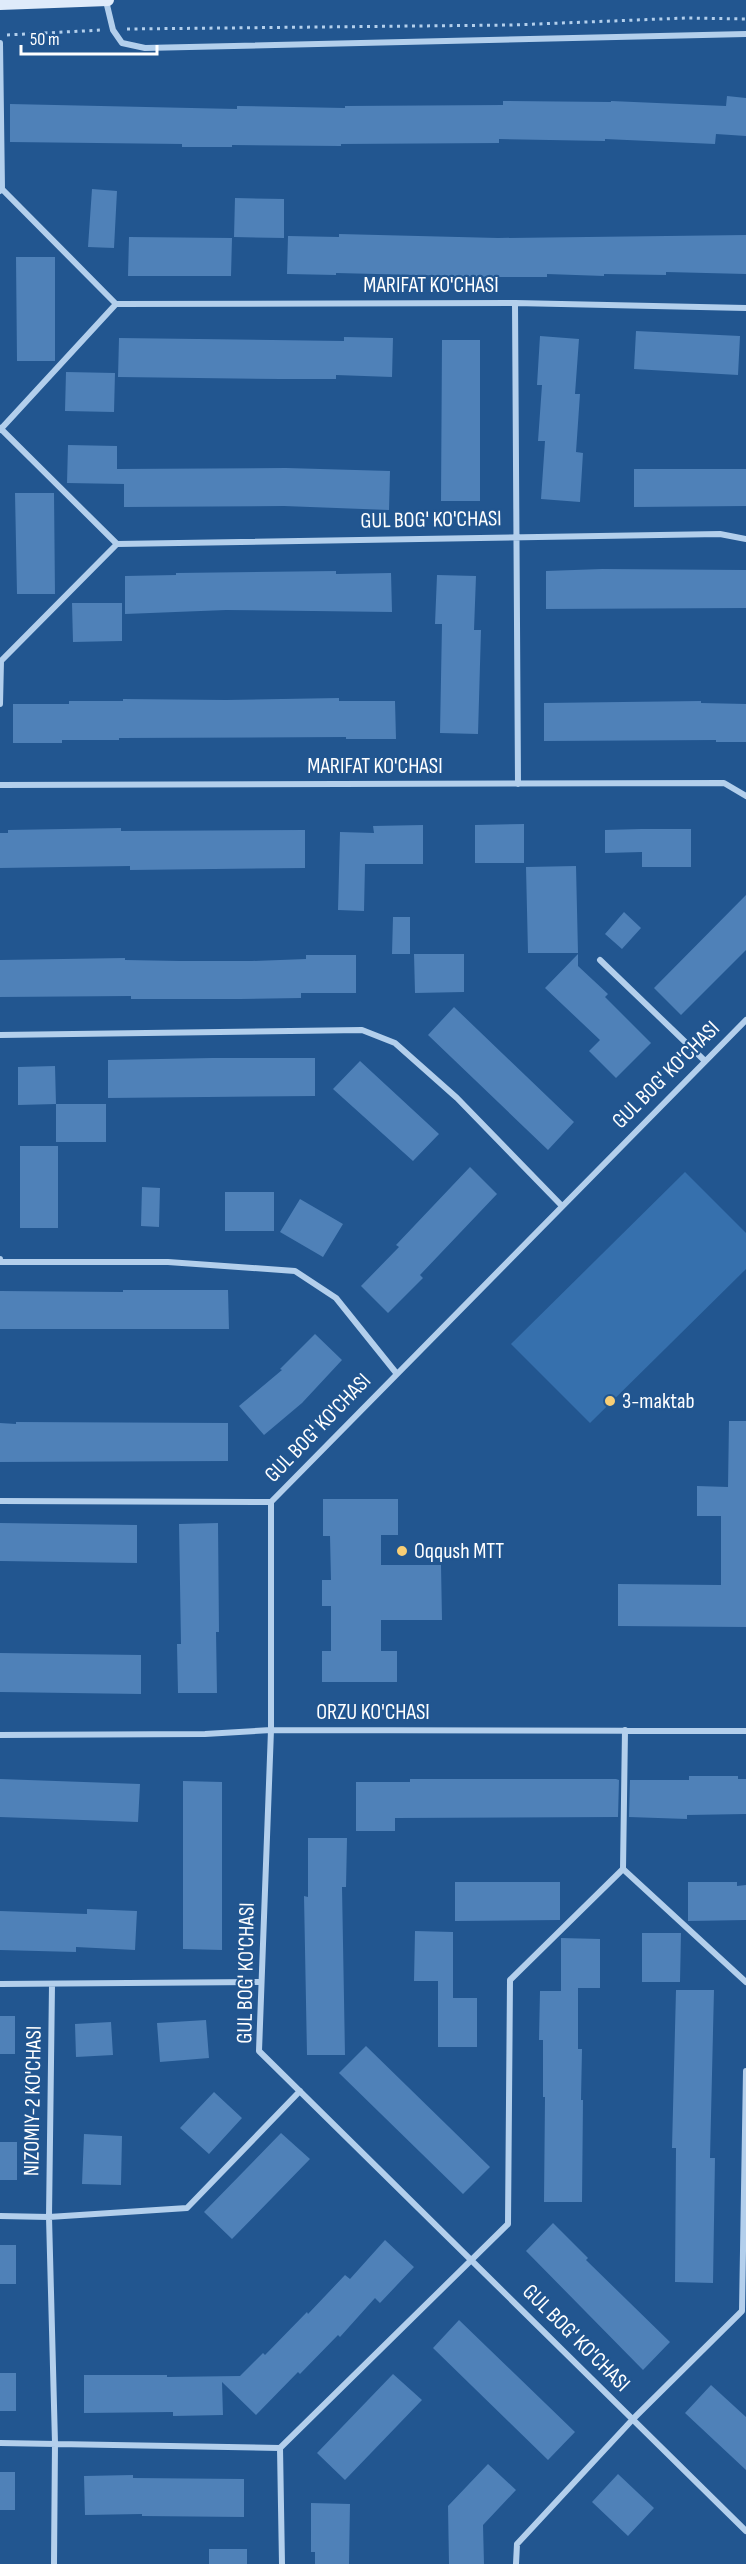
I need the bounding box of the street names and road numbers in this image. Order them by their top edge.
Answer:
street label: MARIFAT KO'CHASI [363,272,499,299]
street label: GUL BOG' KO'CHASI [360,505,502,535]
street label: MARIFAT KO'CHASI [307,753,443,780]
street label: GUL BOG' KO'CHASI [607,1016,725,1134]
street label: GUL BOG' KO'CHASI [259,1368,377,1488]
street label: ORZU KO'CHASI [316,1699,430,1726]
street label: GUL BOG' KO'CHASI [231,1902,261,2044]
street label: NIZOMIY-2 KO'CHASI [18,2026,48,2176]
street label: GUL BOG' KO'CHASI [517,2279,635,2397]

